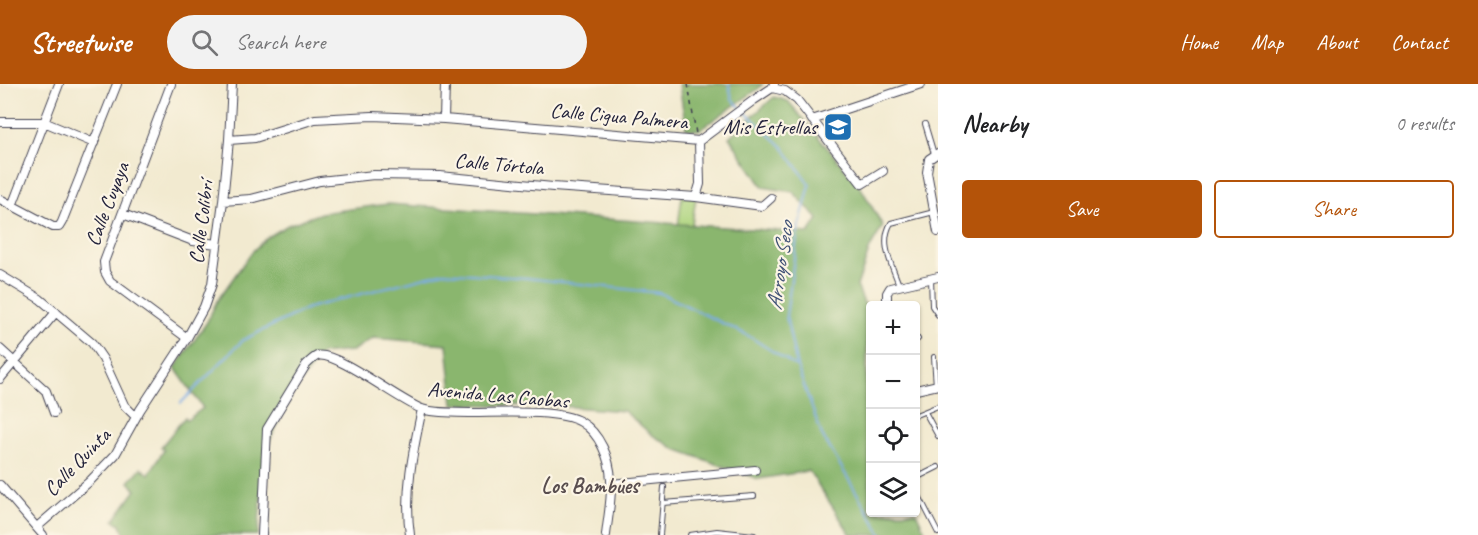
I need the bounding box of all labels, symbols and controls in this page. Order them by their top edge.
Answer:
search box [167,15,587,69]
text: Streetwise [30,25,131,60]
icon: search [188,26,221,59]
text: Search here [236,28,325,56]
text: Home [1180,29,1218,55]
text: Map [1251,29,1283,55]
text: About [1316,29,1358,55]
text: Contact [1391,29,1448,55]
street label: Calle Cigua Palmera [549,97,690,135]
text: Nearby [962,107,1027,140]
school or university icon: Mis Estrellas [822,111,854,143]
text: 0 results [1395,111,1454,136]
place label: Mis Estrellas [723,114,819,140]
street label: Calle Tórtola [454,147,546,181]
street label: Calle Cuyaya [79,157,135,250]
street label: Calle Colibrí [183,175,220,265]
button: Save [962,180,1202,238]
button: Share [1214,180,1454,238]
water label: Arroyo Seco [760,217,800,312]
map controls [866,301,920,517]
button: + [866,301,920,355]
button: − [866,355,920,409]
street label: Avenida Las Caobas [426,376,571,414]
button: locate [866,409,920,463]
street label: Calle Quinta [38,421,117,502]
button: layers [866,463,920,517]
district label: Los Bambúes [541,472,641,500]

